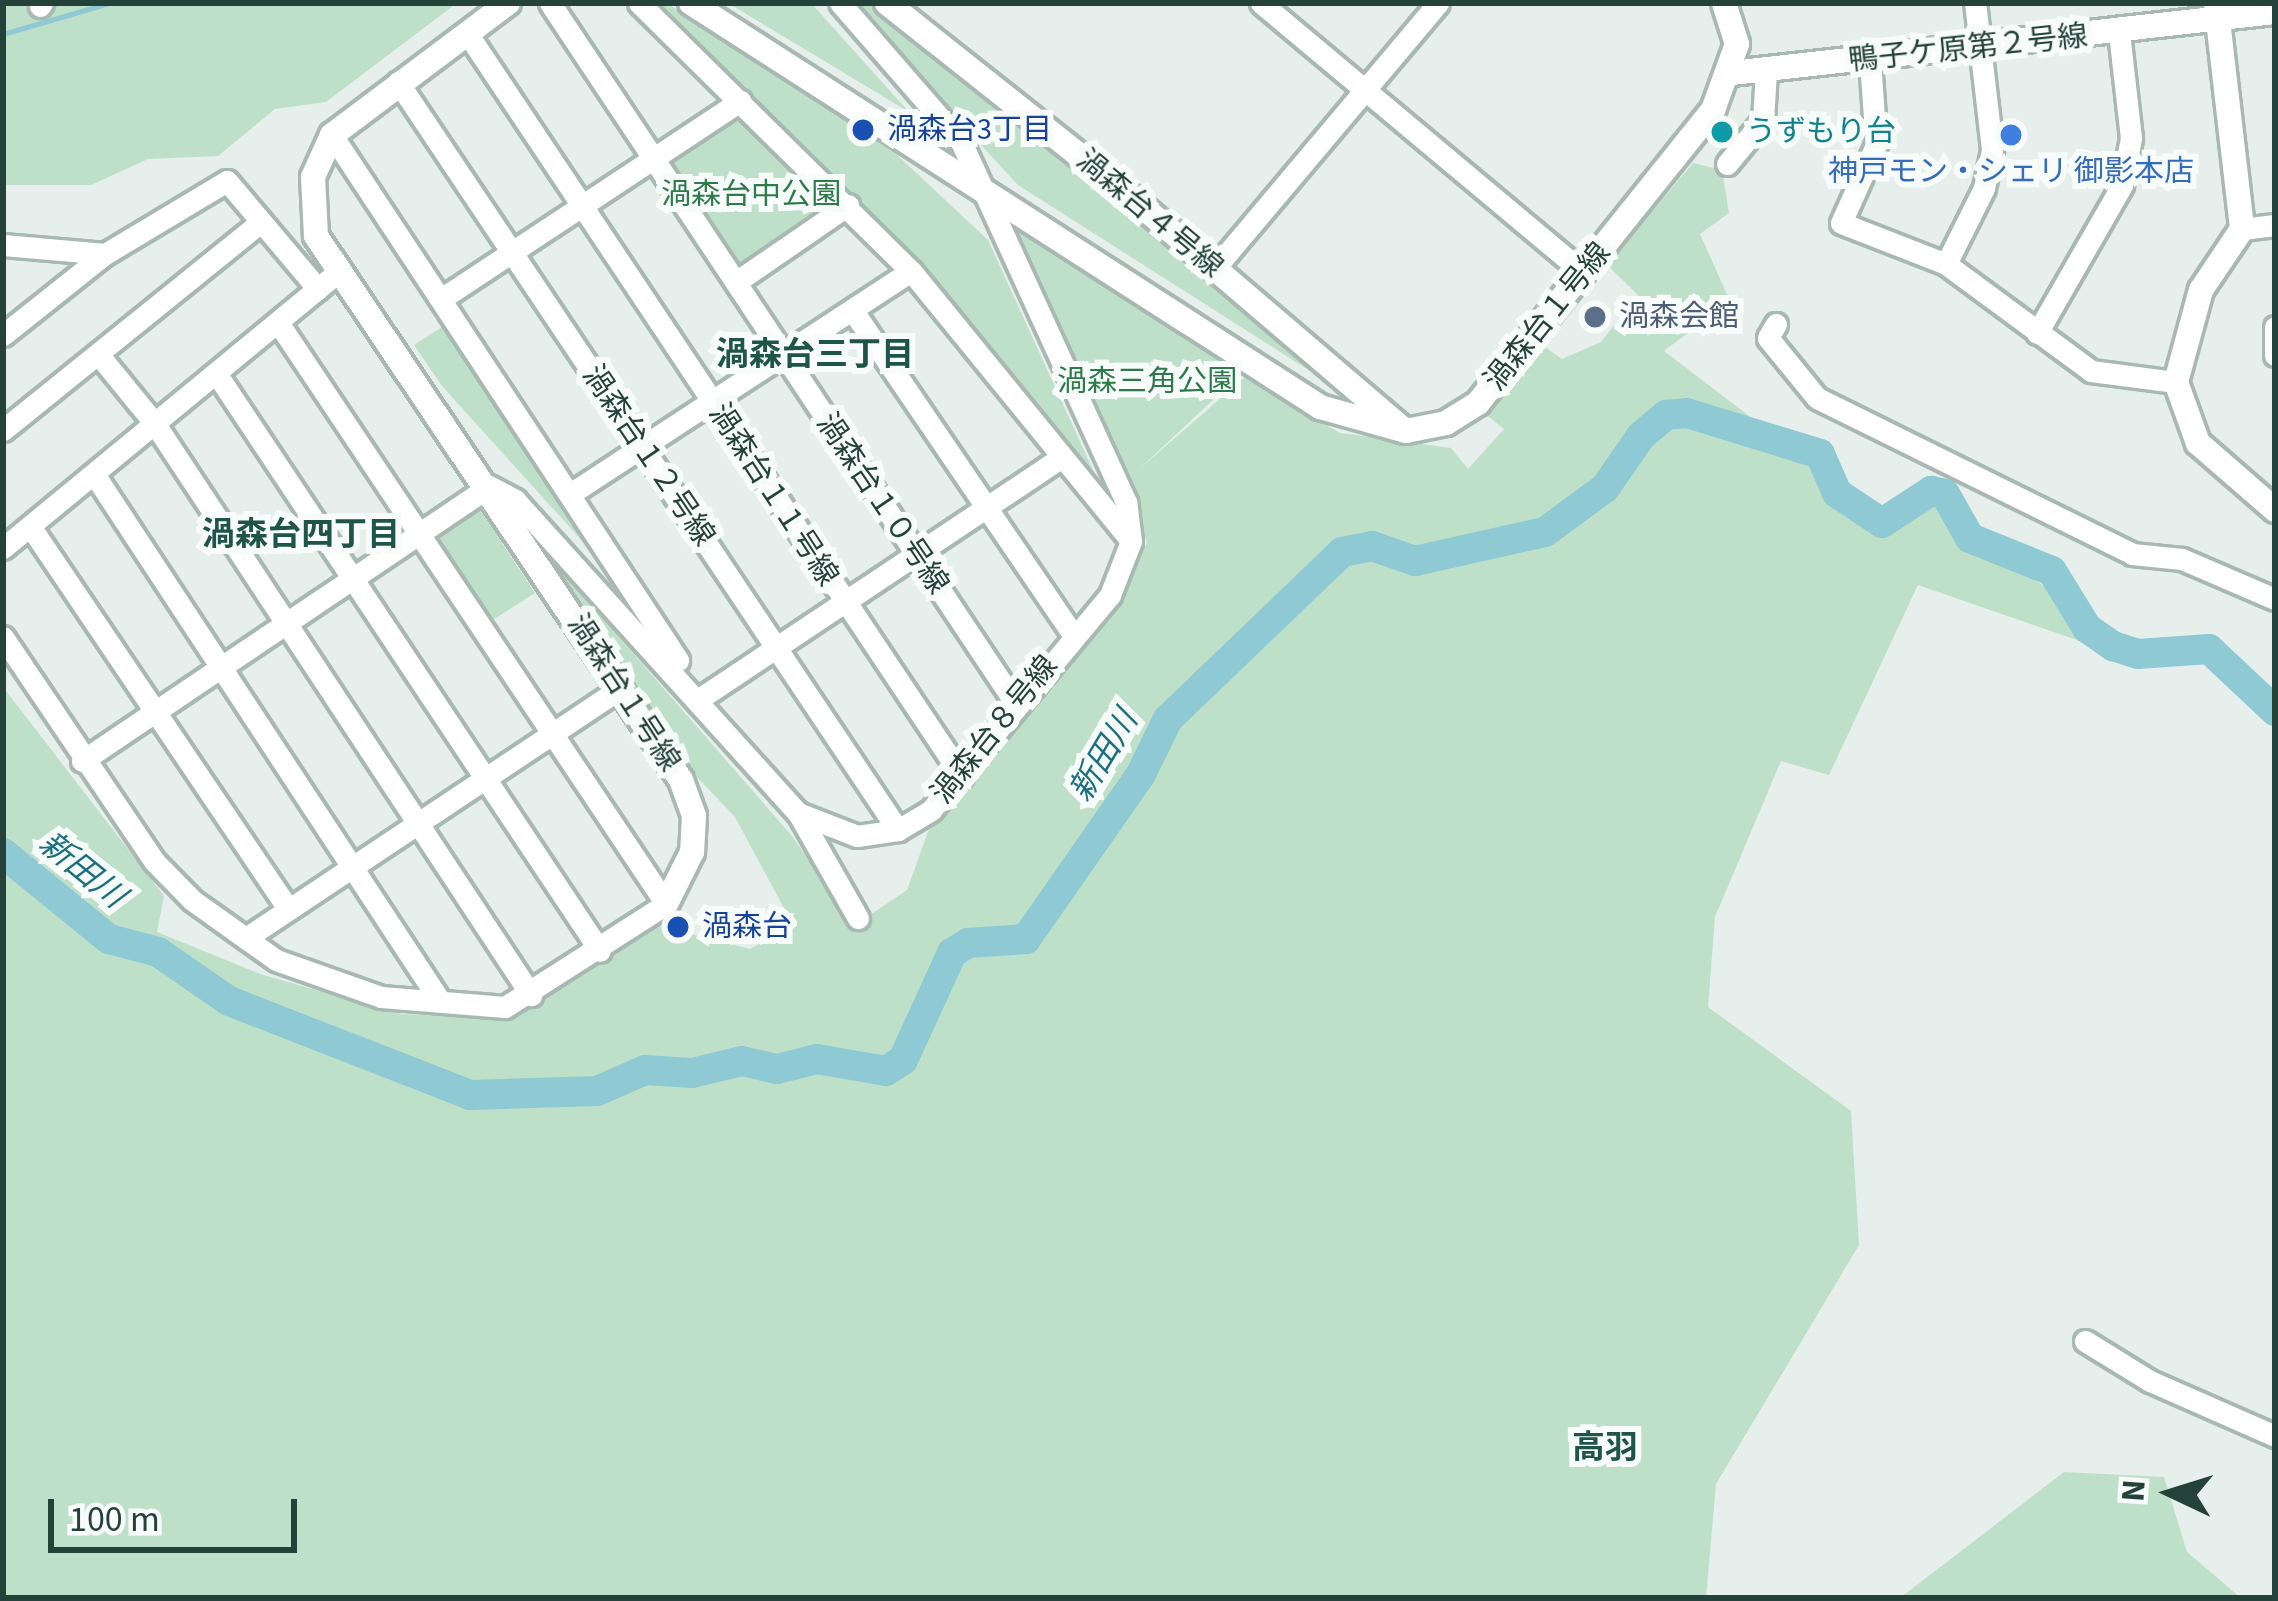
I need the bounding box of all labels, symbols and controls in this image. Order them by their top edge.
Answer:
street label: 鴨子ケ原第２号線 [1847,19,2089,79]
place label: 渦森台3丁目 [887,112,1052,148]
place label: うずもり台 [1746,114,1896,150]
marker: 渦森台3丁目 [850,117,876,143]
marker: うずもり台 [1709,119,1735,145]
marker: 神戸モン・シェリ 御影本店 [1998,122,2024,148]
street label: 渦森台４号線 [1068,142,1230,286]
place label: 神戸モン・シェリ 御影本店 [1828,154,2194,190]
park label: 渦森台中公園 [661,177,841,213]
street label: 渦森台１号線 [1477,236,1619,398]
place label: 渦森会館 [1619,299,1739,335]
marker: 渦森会館 [1582,304,1608,330]
district label: 渦森台三丁目 [716,335,914,375]
street label: 渦森台１２号線 [574,359,722,553]
park label: 渦森三角公園 [1057,364,1237,400]
street label: 渦森台１１号線 [701,397,845,593]
street label: 渦森台１０号線 [808,407,956,601]
district label: 渦森台四丁目 [202,515,400,555]
street label: 渦森台１号線 [559,608,687,778]
street label: 渦森台８号線 [924,649,1066,811]
water label: 新田川 [1062,703,1146,809]
water label: 新田川 [31,823,133,917]
place label: 渦森台 [702,909,792,945]
marker: 渦森台 [665,914,691,940]
district label: 高羽 [1572,1428,1638,1468]
north arrow [2110,1433,2230,1553]
scale bar [54,1475,303,1549]
text: N [2109,1478,2158,1503]
text: 100 m [69,1494,160,1545]

